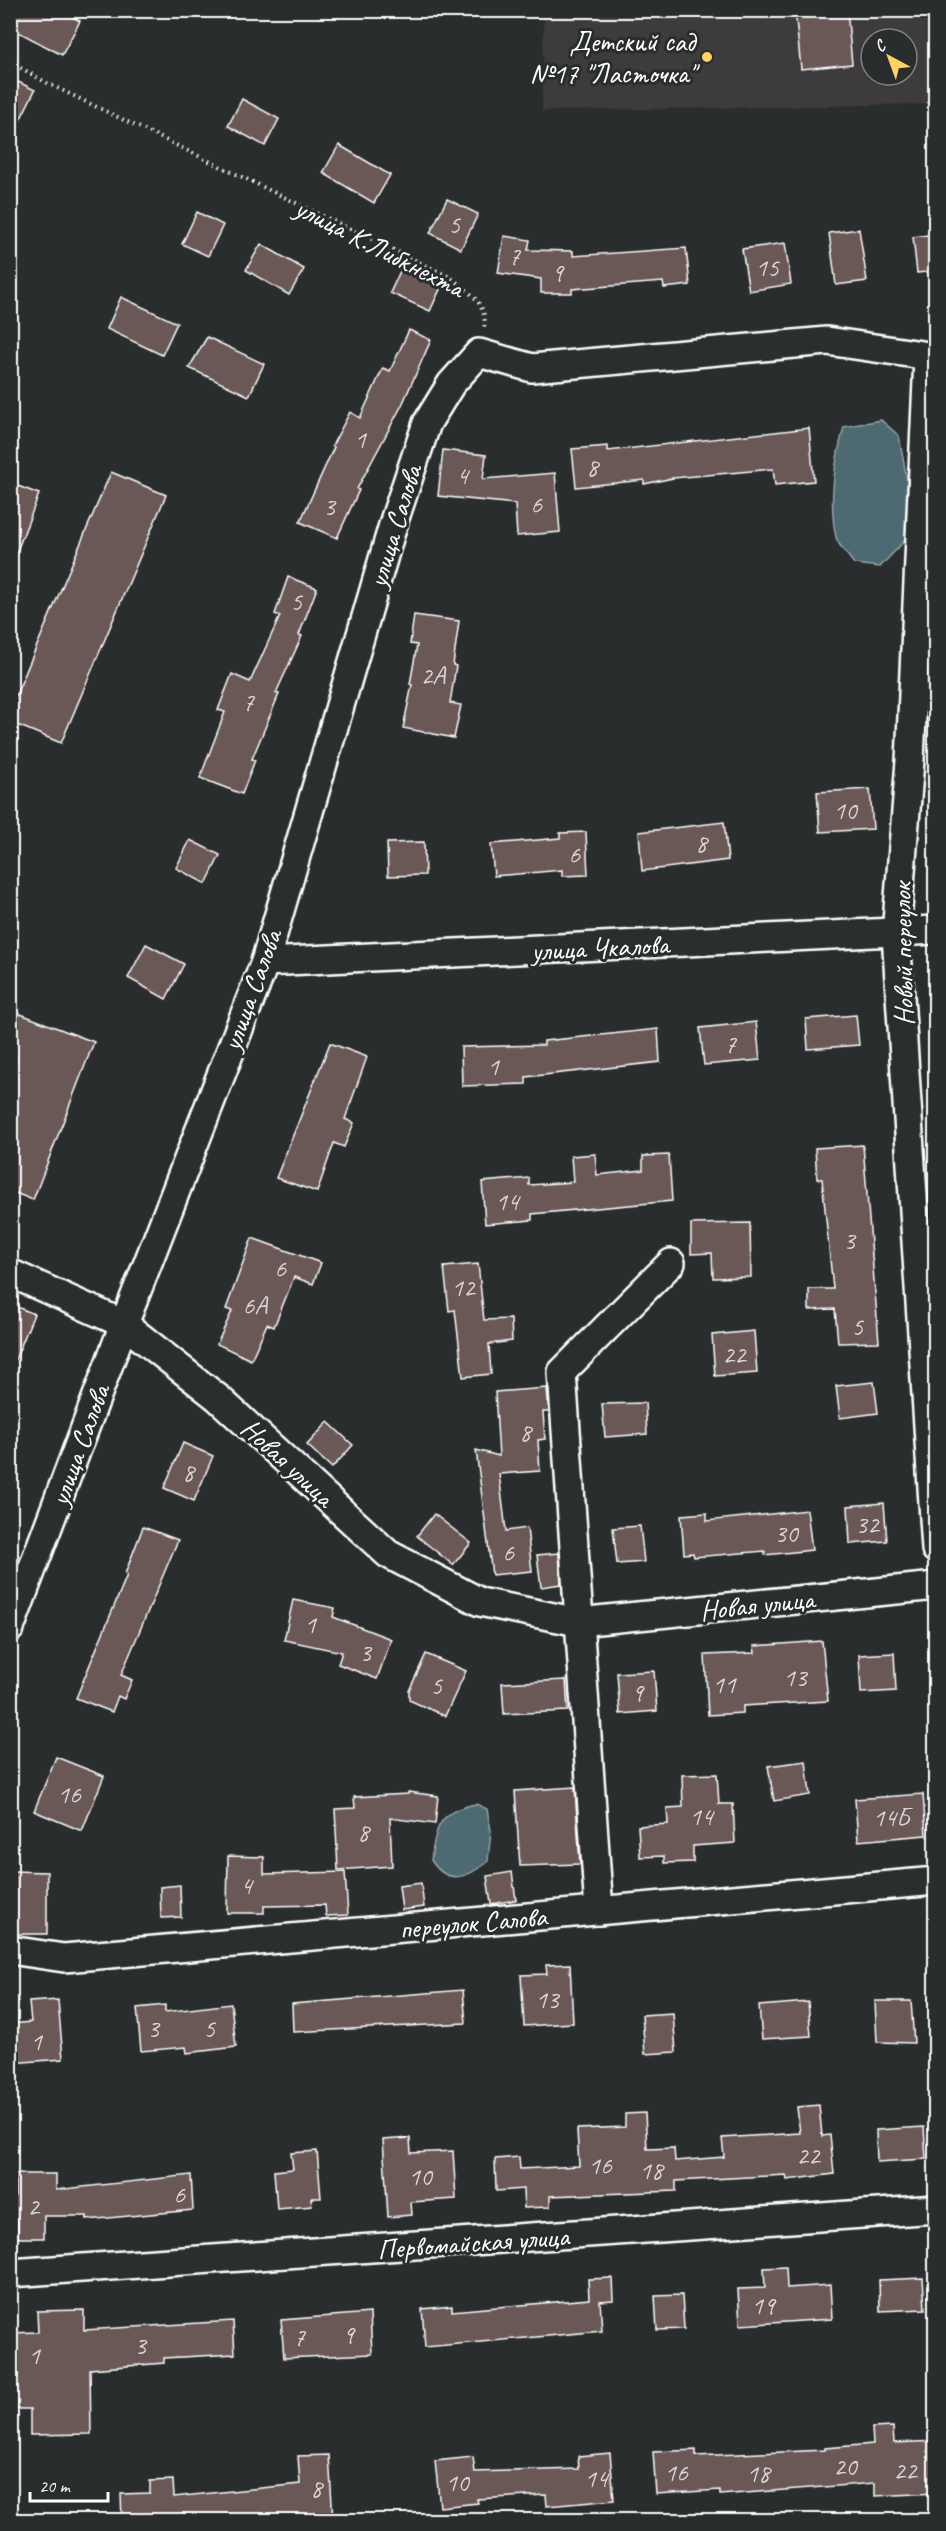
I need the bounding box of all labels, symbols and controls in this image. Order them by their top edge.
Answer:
place label: Детский сад №17 "Ласточка" [530,24,700,91]
north arrow [859,27,919,87]
text: С [870,35,891,57]
marker: Детский сад №17 "Ласточка" [700,50,714,64]
street label: улица К.Либкнехта [288,189,472,306]
house number: 5 [448,208,461,241]
house number: 7 [508,240,521,273]
house number: 15 [755,251,780,284]
house number: 9 [551,256,565,289]
house number: 1 [354,423,367,456]
house number: 8 [586,451,600,484]
street label: улица Салова [359,458,430,593]
house number: 4 [456,459,470,492]
house number: 6 [530,488,543,521]
house number: 3 [323,490,337,523]
house number: 5 [290,585,303,618]
house number: 2А [421,659,447,692]
house number: 7 [242,686,255,719]
house number: 10 [833,794,859,827]
house number: 8 [695,827,709,860]
house number: 6 [568,838,581,871]
street label: Новый переулок [884,879,921,1026]
street label: улица Салова [213,923,290,1057]
street label: улица Чкалова [528,926,672,969]
house number: 7 [724,1028,737,1061]
house number: 1 [487,1050,500,1083]
house number: 14 [495,1185,521,1218]
house number: 3 [843,1224,857,1257]
house number: 6 [274,1252,287,1285]
house number: 12 [451,1271,477,1304]
house number: 6А [243,1289,269,1322]
house number: 5 [851,1310,864,1343]
house number: 22 [722,1338,748,1371]
street label: улица Салова [41,1378,118,1512]
street label: Новая улица [234,1411,343,1516]
house number: 8 [519,1416,533,1449]
house number: 8 [182,1456,196,1489]
house number: 32 [855,1508,881,1541]
house number: 30 [774,1517,800,1550]
house number: 6 [502,1536,515,1569]
street label: Новая улица [698,1581,818,1628]
house number: 1 [304,1608,317,1641]
house number: 3 [359,1636,373,1669]
house number: 13 [783,1661,809,1694]
house number: 11 [712,1668,737,1701]
house number: 5 [430,1669,443,1702]
house number: 9 [631,1676,645,1709]
house number: 16 [57,1778,82,1811]
house number: 14 [689,1800,715,1833]
house number: 14Б [873,1801,913,1834]
house number: 8 [357,1816,371,1849]
house number: 4 [240,1869,254,1902]
street label: переулок Салова [398,1898,550,1946]
house number: 13 [535,1983,561,2016]
house number: 3 [147,2012,161,2045]
house number: 5 [203,2012,216,2045]
house number: 1 [30,2025,43,2058]
house number: 22 [796,2139,822,2172]
house number: 16 [588,2149,613,2182]
house number: 18 [639,2154,665,2187]
house number: 10 [408,2160,434,2193]
house number: 6 [173,2178,186,2211]
house number: 2 [27,2190,41,2223]
street label: Первомайская улица [376,2218,572,2267]
house number: 19 [751,2289,777,2322]
house number: 9 [342,2318,356,2351]
house number: 7 [293,2321,306,2354]
house number: 3 [134,2329,148,2362]
house number: 1 [28,2339,41,2372]
house number: 20 [833,2450,859,2483]
house number: 22 [893,2454,919,2487]
house number: 16 [664,2456,689,2489]
house number: 18 [746,2457,772,2490]
house number: 14 [584,2462,610,2495]
scale bar [30,2465,108,2503]
house number: 10 [445,2466,471,2499]
house number: 8 [310,2472,324,2505]
text: 20 m [39,2475,72,2497]

